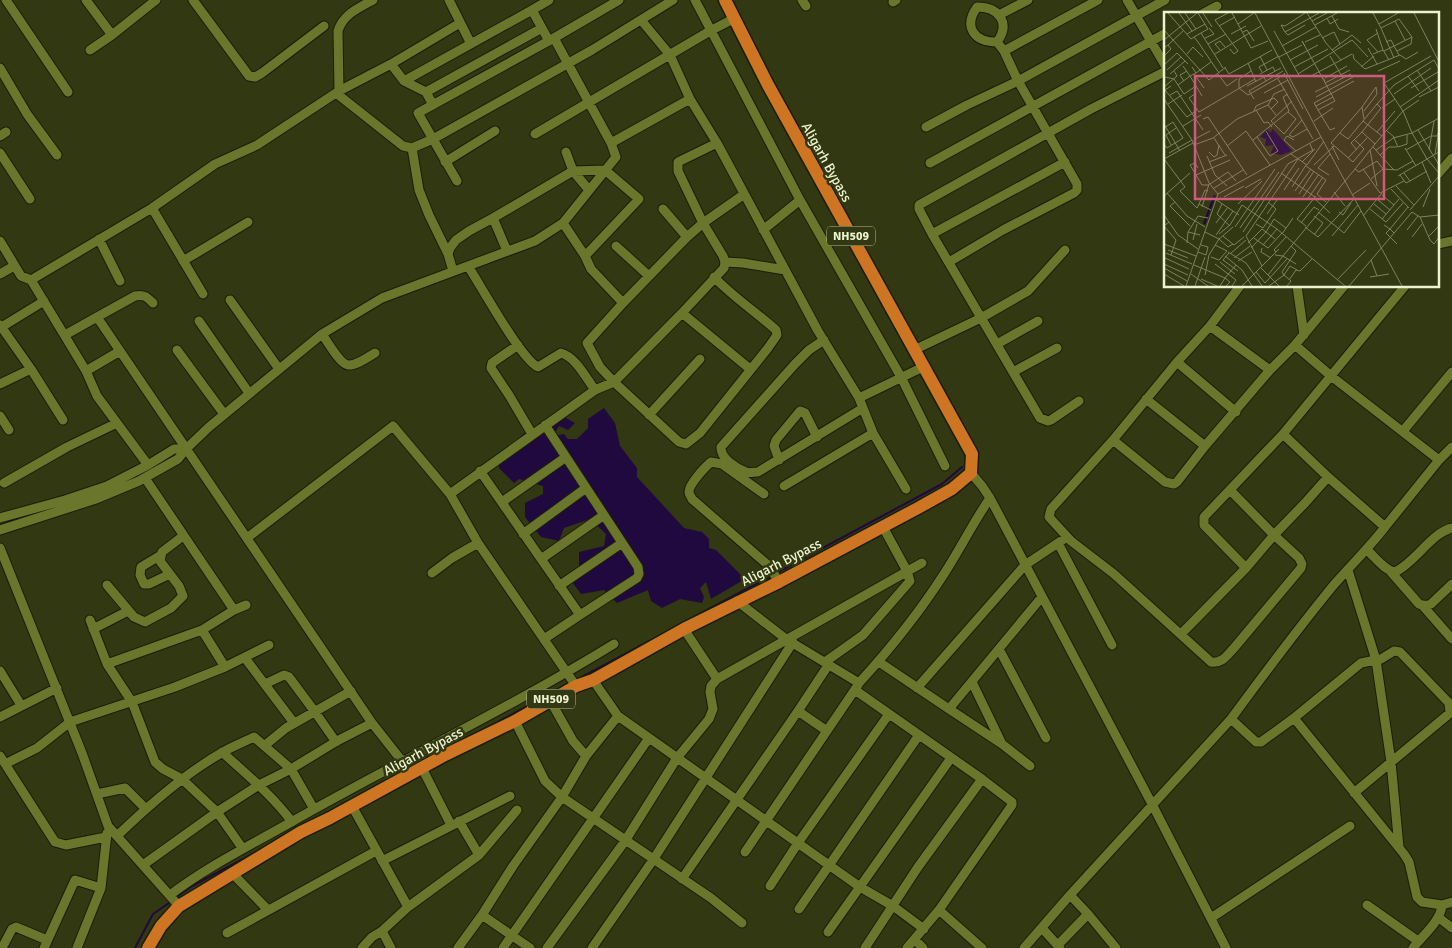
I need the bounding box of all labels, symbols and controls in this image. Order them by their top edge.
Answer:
inset map [1164,12,1440,288]
street label: Aligarh Bypass [798,120,855,205]
road number: NH509 [827,227,875,246]
street label: Aligarh Bypass [738,535,824,590]
road number: NH509 [527,690,575,709]
street label: Aligarh Bypass [380,723,466,780]

